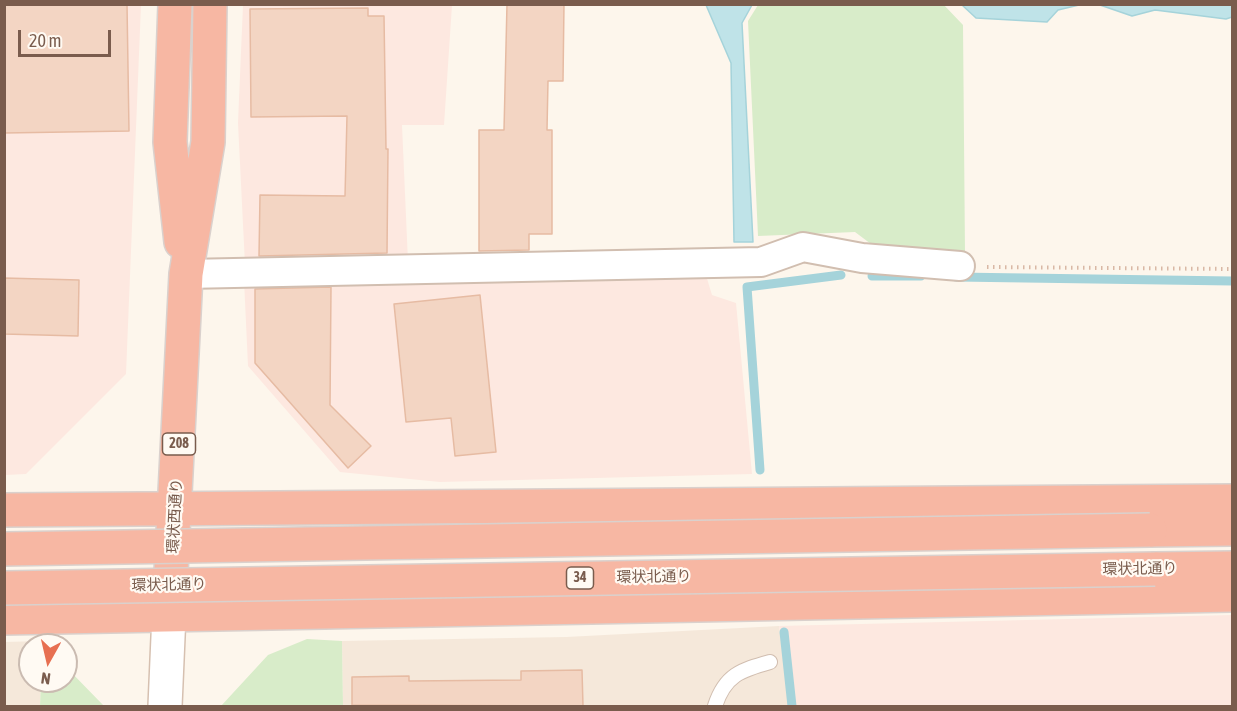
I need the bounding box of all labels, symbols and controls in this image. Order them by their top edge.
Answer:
scale bar [21,18,114,56]
text: 20 m [29,30,61,51]
road number: 208 [162,433,195,455]
street label: 環状西通り [164,478,186,554]
street label: 環状北通り [1102,559,1178,579]
road number: 34 [566,567,594,589]
street label: 環状北通り [616,567,692,587]
street label: 環状北通り [131,575,207,595]
north arrow [18,633,78,693]
text: N [40,669,52,688]

